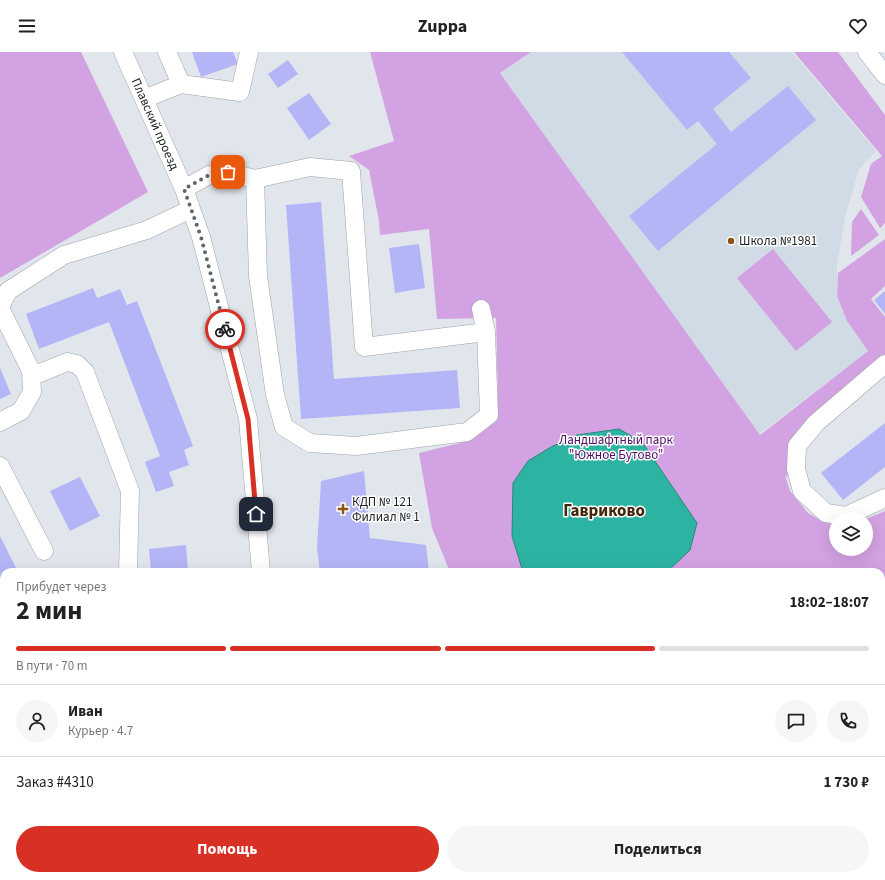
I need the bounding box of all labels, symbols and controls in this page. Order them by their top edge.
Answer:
text: Zuppa [418,14,467,39]
icon: menu [16,15,38,37]
icon: heart [847,15,869,37]
street label: Плавский проезд [127,75,183,173]
pin [211,155,245,189]
icon: bag [217,161,239,183]
place label: Школа №1981 [739,232,817,250]
marker: Школа №1981 [726,236,736,246]
courier [205,309,245,349]
icon: bike [214,318,236,340]
park label: Ландшафтный парк "Южное Бутово" [559,431,674,464]
place label: КДП № 121 Филиал № 1 [352,493,420,526]
pin [239,497,273,531]
district label: Гавриково [563,499,645,523]
icon: home [245,503,267,525]
marker: КДП № 121 Филиал № 1 [337,503,349,515]
map controls [829,512,873,556]
button: layers [829,512,873,556]
text: Прибудет через [16,578,106,596]
text: 2 мин [16,592,82,629]
text: 18:02–18:07 [789,592,869,613]
text: В пути · 70 m [16,657,88,675]
button: person [16,700,58,742]
button: chat [775,700,817,742]
button: phone [827,700,869,742]
text: Иван [68,701,103,722]
text: Курьер · 4.7 [68,722,133,740]
text: Заказ #4310 [16,772,94,793]
text: 1 730 ₽ [823,772,869,793]
button: Помощь [16,826,439,872]
button: Поделиться [447,826,869,872]

